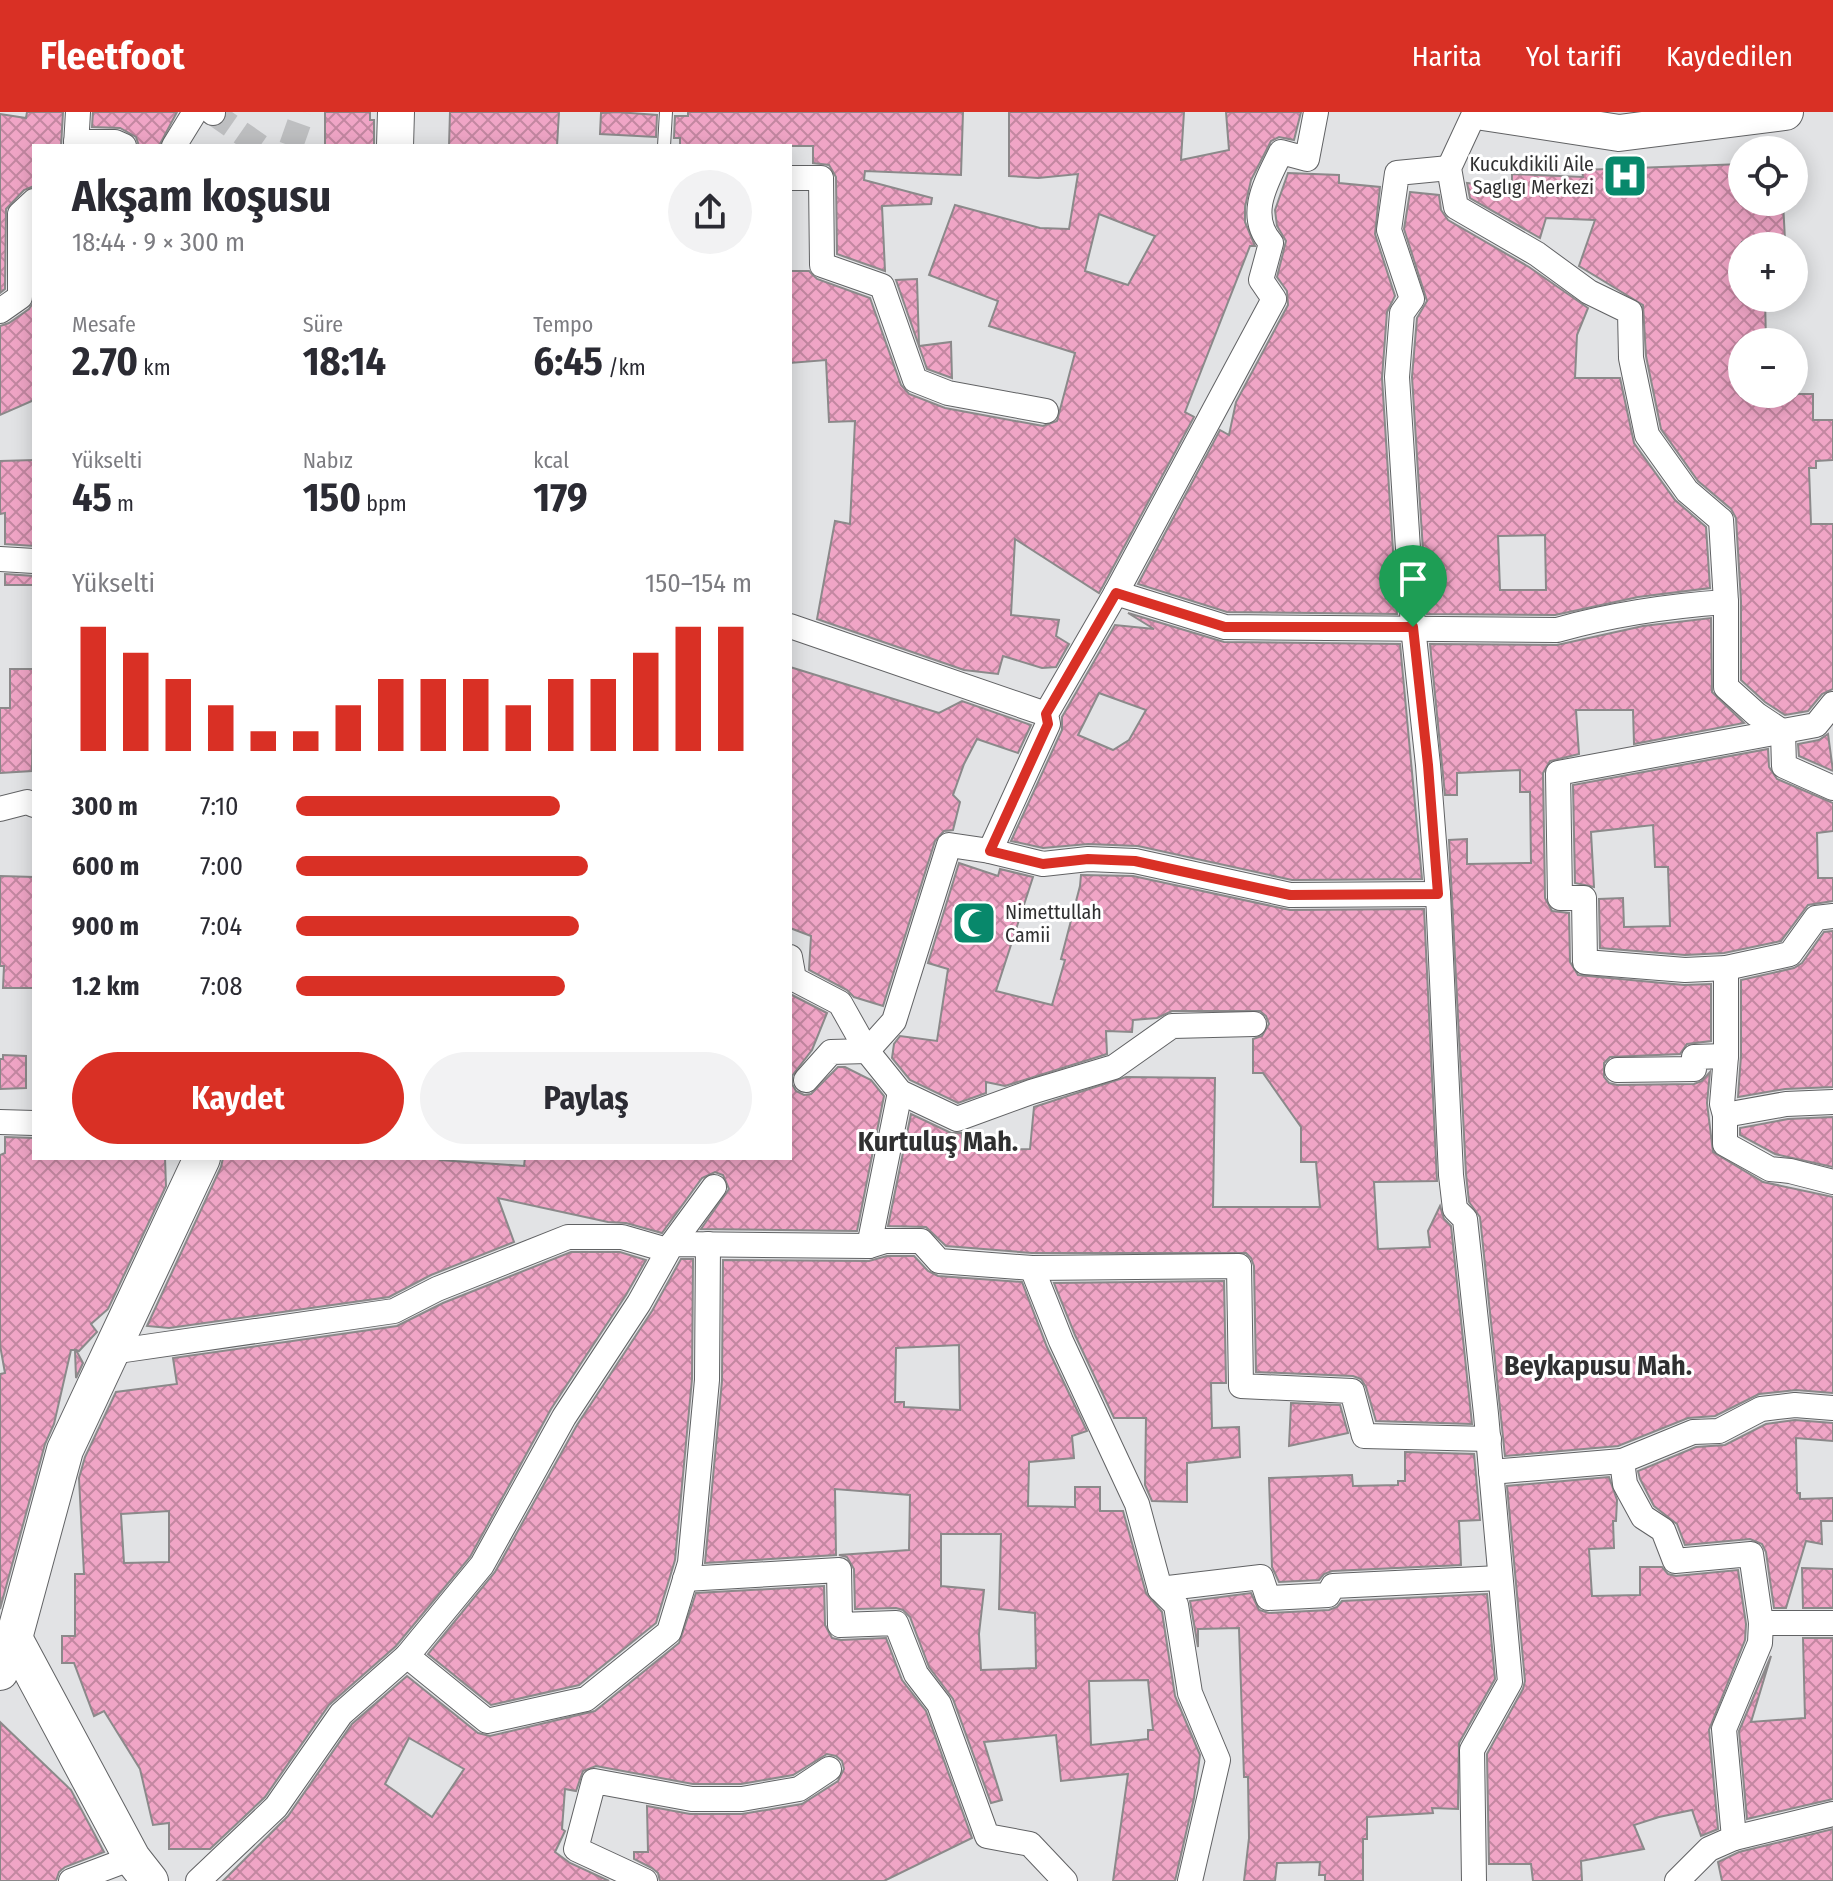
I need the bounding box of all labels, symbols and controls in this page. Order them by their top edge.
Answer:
text: Fleetfoot [40,33,185,79]
text: Harita [1412,40,1482,73]
text: Yol tarifi [1526,40,1622,73]
text: Kaydedilen [1666,40,1793,73]
map controls [1728,136,1808,408]
button: locate [1728,136,1808,216]
place label: Kucukdikili Aile Saglıgı Merkezi [1469,152,1594,199]
hospital icon: Kucukdikili Aile Saglıgı Merkezi [1601,152,1649,200]
text: Akşam koşusu [72,170,331,223]
button: share [668,170,752,254]
text: 18:44 · 9 × 300 m [72,227,245,258]
button: + [1728,232,1808,312]
text: Mesafe [72,311,136,338]
text: Süre [303,311,343,338]
text: Tempo [533,311,593,338]
button: − [1728,328,1808,408]
text: 2.70 [72,338,138,386]
text: 18:14 [303,338,386,386]
text: 6:45 [533,338,603,386]
text: km [138,354,171,381]
text: /km [603,354,646,381]
text: Yükselti [72,447,142,474]
text: Nabız [303,447,353,474]
text: kcal [533,447,569,474]
text: 45 [72,474,112,522]
text: 150 [303,474,361,522]
text: 179 [533,474,588,522]
text: m [112,490,134,517]
text: bpm [361,490,407,517]
pin [1379,545,1447,627]
icon: arrive [1391,557,1435,601]
text: Yükselti [72,568,155,599]
text: 150–154 m [645,568,752,599]
text: 300 m [72,791,138,822]
text: 7:10 [200,791,239,822]
text: 600 m [72,851,139,882]
text: 7:00 [200,851,243,882]
mosque icon: Nimettullah Camii [950,899,998,947]
place label: Nimettullah Camii [1005,900,1102,947]
text: 900 m [72,911,139,942]
text: 7:04 [200,911,242,942]
text: 1.2 km [72,971,139,1002]
text: 7:08 [200,971,243,1002]
button: Kaydet [72,1052,404,1144]
button: Paylaş [420,1052,752,1144]
district label: Kurtuluş Mah. [858,1125,1018,1158]
district label: Beykapusu Mah. [1504,1349,1692,1382]

